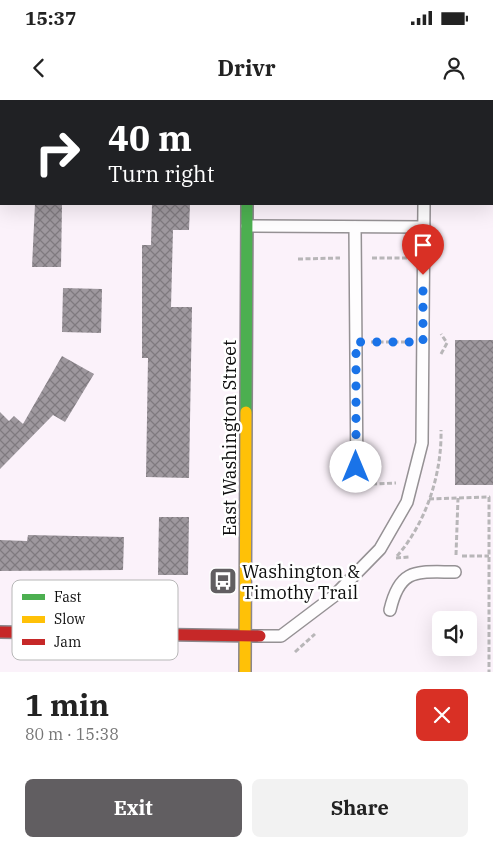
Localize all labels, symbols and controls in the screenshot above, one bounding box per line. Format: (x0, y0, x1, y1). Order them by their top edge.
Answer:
text: 15:37 (25, 6, 76, 30)
text: Drivr (217, 53, 276, 82)
icon: back (25, 54, 53, 82)
icon: person (440, 54, 468, 82)
text: 40 m (108, 115, 192, 161)
icon: right (25, 120, 90, 185)
text: Turn right (108, 159, 215, 188)
pin (402, 224, 444, 275)
icon: arrive (409, 231, 437, 259)
street label: East Washington Street (218, 340, 241, 536)
position arrow (329, 440, 381, 492)
place label: Washington & Timothy Trail (242, 560, 360, 604)
bus stop icon: Washington & Timothy Trail (208, 566, 238, 596)
legend (12, 580, 178, 660)
text: Fast (54, 588, 82, 606)
text: Slow (54, 610, 85, 628)
map controls (432, 611, 477, 656)
button: sound (432, 611, 477, 656)
text: Jam (54, 633, 81, 651)
text: 1 min (25, 685, 109, 724)
button: close (416, 689, 468, 741)
text: 80 m · 15:38 (25, 724, 119, 744)
button: Exit (25, 779, 242, 837)
button: Share (252, 779, 468, 837)

